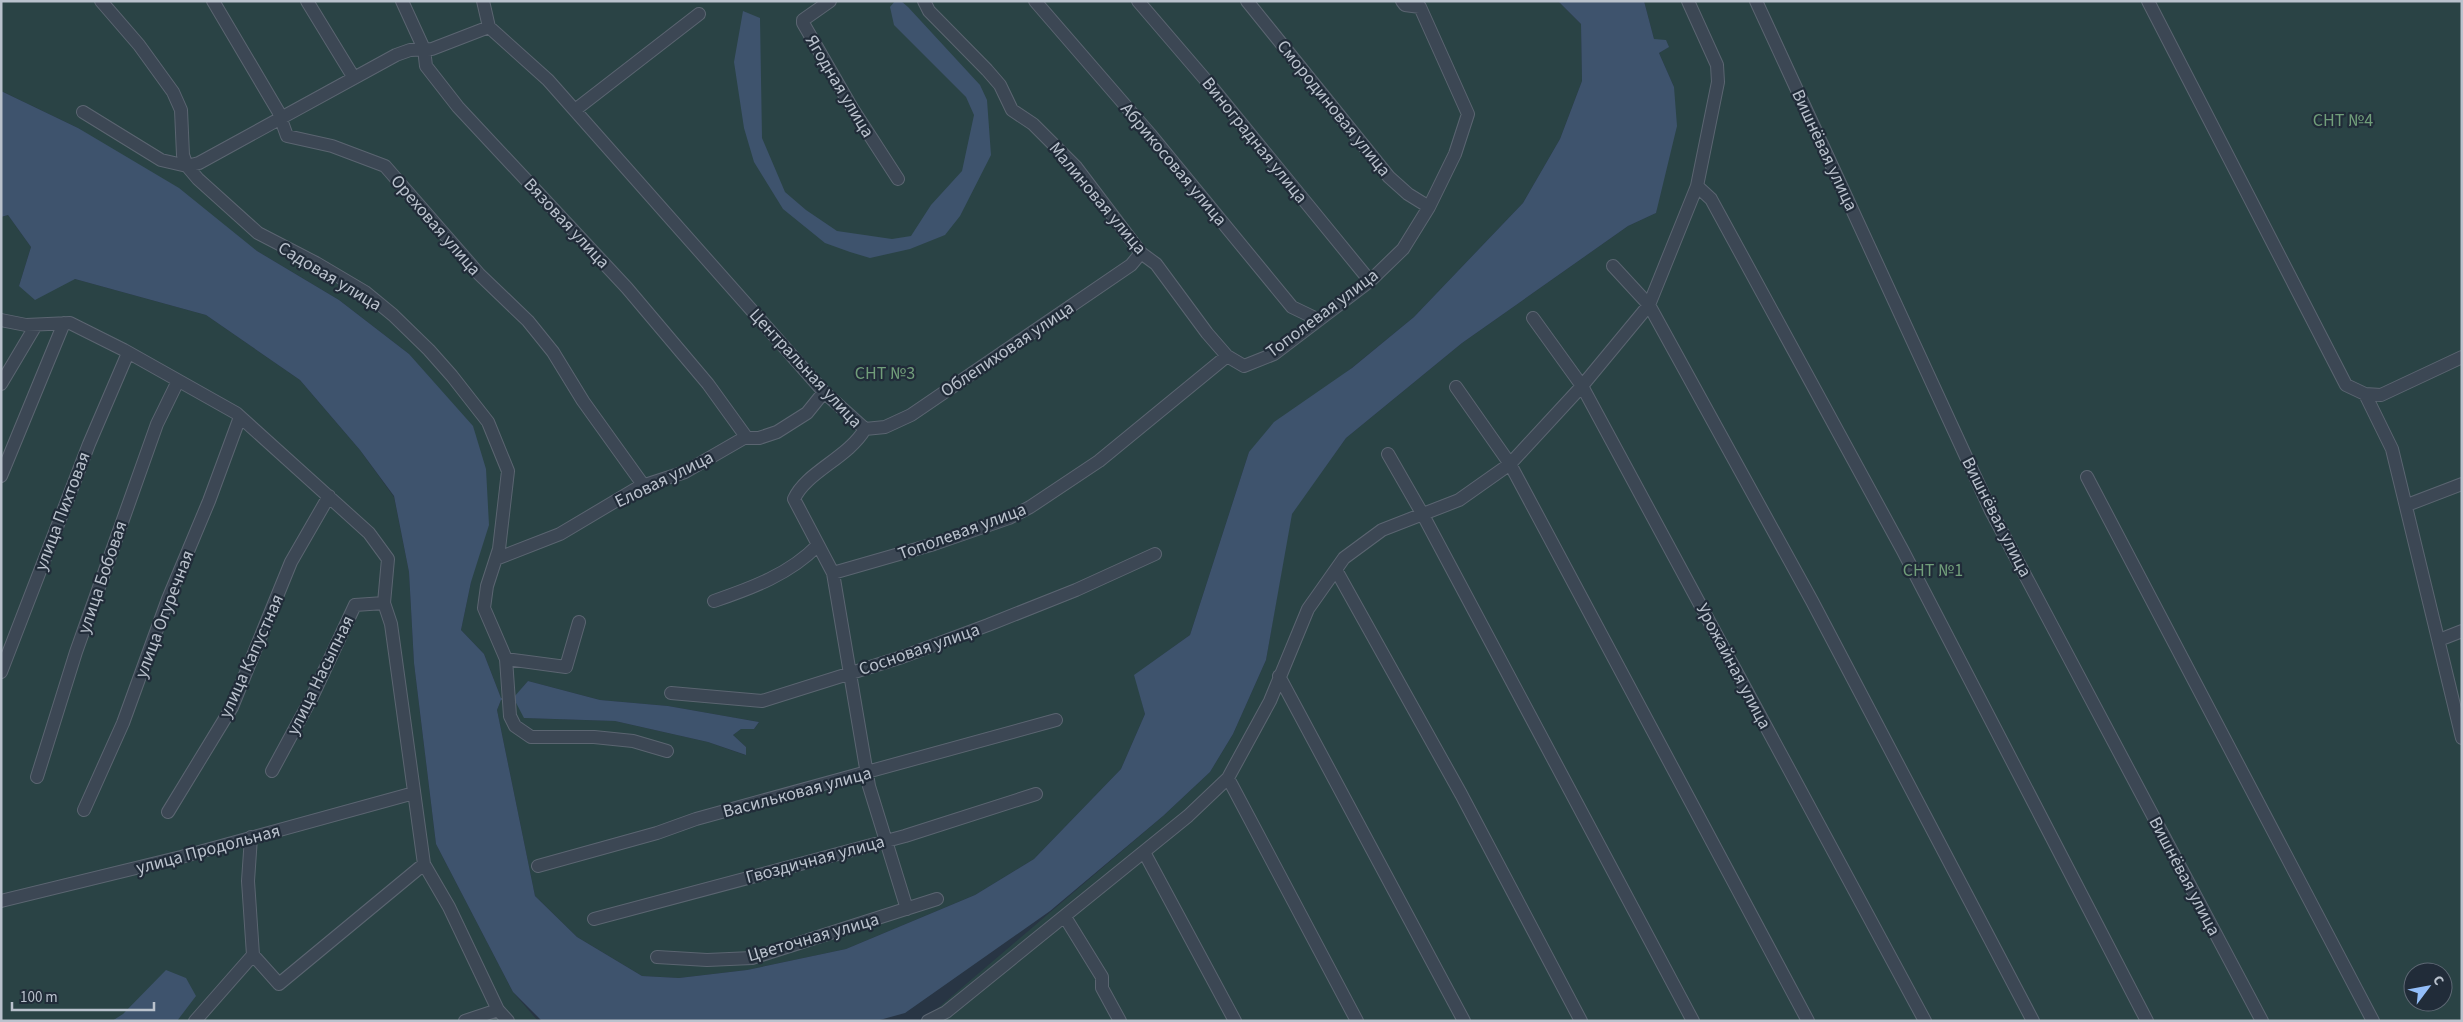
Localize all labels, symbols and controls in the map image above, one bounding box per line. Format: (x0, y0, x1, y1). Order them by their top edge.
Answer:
street label: Ягодная улица (799, 30, 880, 142)
street label: Смородиновая улица (1271, 35, 1397, 182)
street label: Виноградная улица (1196, 72, 1313, 209)
street label: Вишнёвая улица (1785, 85, 1864, 215)
street label: Абрикосовая улица (1115, 97, 1233, 231)
park label: СНТ №4 (2313, 108, 2373, 133)
street label: Малиновая улица (1043, 137, 1152, 260)
street label: Ореховая улица (385, 169, 487, 281)
street label: Вязовая улица (518, 172, 615, 274)
street label: Садовая улица (273, 236, 386, 317)
street label: Тополевая улица (1261, 263, 1384, 364)
street label: Облепиховая улица (936, 295, 1079, 403)
street label: Центральная улица (743, 303, 868, 434)
park label: СНТ №3 (855, 361, 915, 386)
street label: Еловая улица (611, 445, 718, 514)
street label: улица Пихтовая (28, 448, 97, 574)
street label: Вишнёвая улица (1956, 453, 2038, 582)
street label: Тополевая улица (895, 497, 1030, 566)
street label: улица Бобовая (71, 517, 134, 637)
street label: улица Огуречная (129, 547, 200, 682)
park label: СНТ №1 (1903, 558, 1963, 583)
street label: улица Капустная (213, 590, 290, 722)
street label: Урожайная улица (1690, 599, 1777, 734)
street label: улица Насыпная (281, 611, 360, 739)
street label: Сосновая улица (855, 617, 983, 682)
street label: Васильковая улица (720, 761, 874, 824)
street label: Вишнёвая улица (2143, 812, 2226, 940)
street label: улица Продольная (133, 818, 283, 881)
street label: Гвоздичная улица (743, 829, 887, 890)
street label: Цветочная улица (744, 907, 882, 968)
north arrow (2403, 962, 2453, 1012)
text: С (2428, 972, 2449, 989)
scale bar (12, 980, 155, 1012)
text: 100 m (20, 987, 58, 1008)

